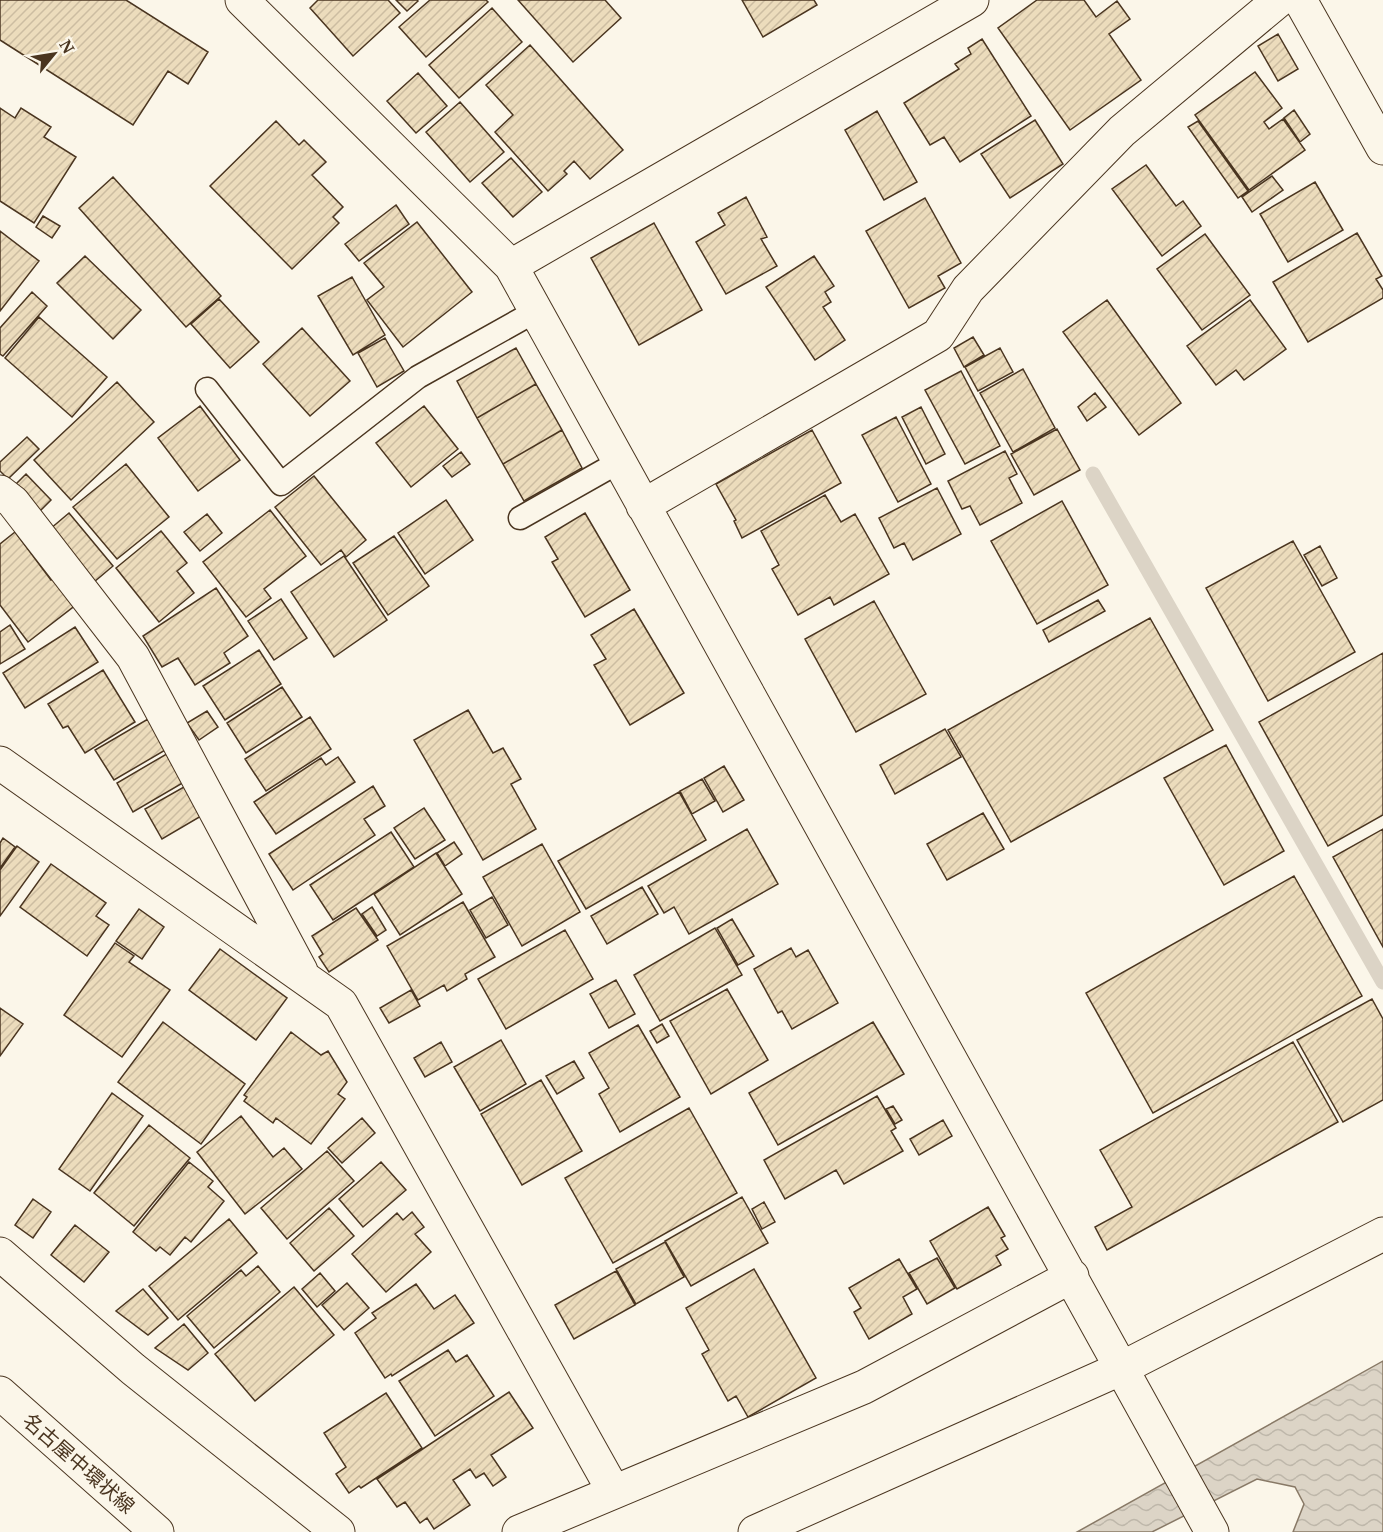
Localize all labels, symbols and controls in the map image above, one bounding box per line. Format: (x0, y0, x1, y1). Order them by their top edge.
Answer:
north arrow (24, 24, 84, 84)
text: N (54, 36, 80, 58)
street label: 名古屋中環状線 (17, 1407, 141, 1519)

